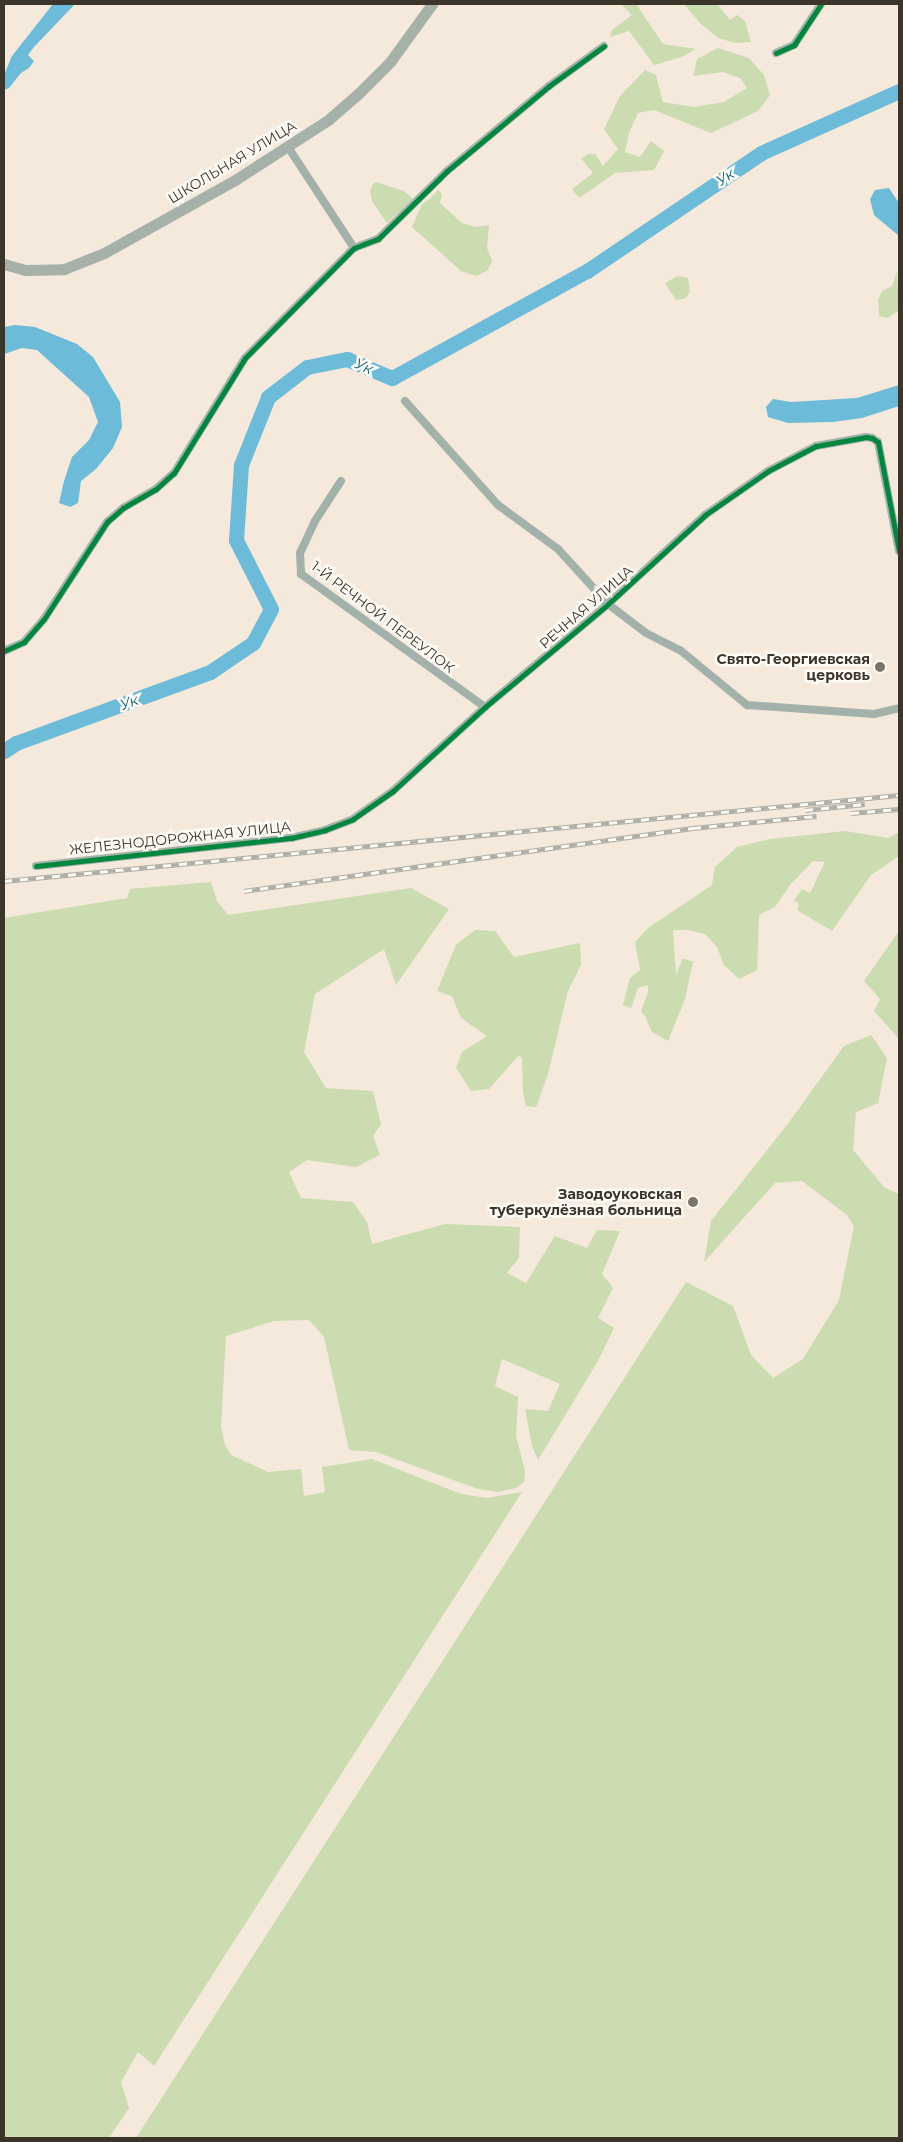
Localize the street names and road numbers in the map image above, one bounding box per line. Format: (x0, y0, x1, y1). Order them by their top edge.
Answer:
street label: ШКОЛЬНАЯ УЛИЦА (165, 117, 299, 207)
street label: 1-Й РЕЧНОЙ ПЕРЕУЛОК (308, 558, 458, 676)
street label: РЕЧНАЯ УЛИЦА (536, 562, 636, 652)
street label: ЖЕЛЕЗНОДОРОЖНАЯ УЛИЦА (68, 818, 292, 858)

